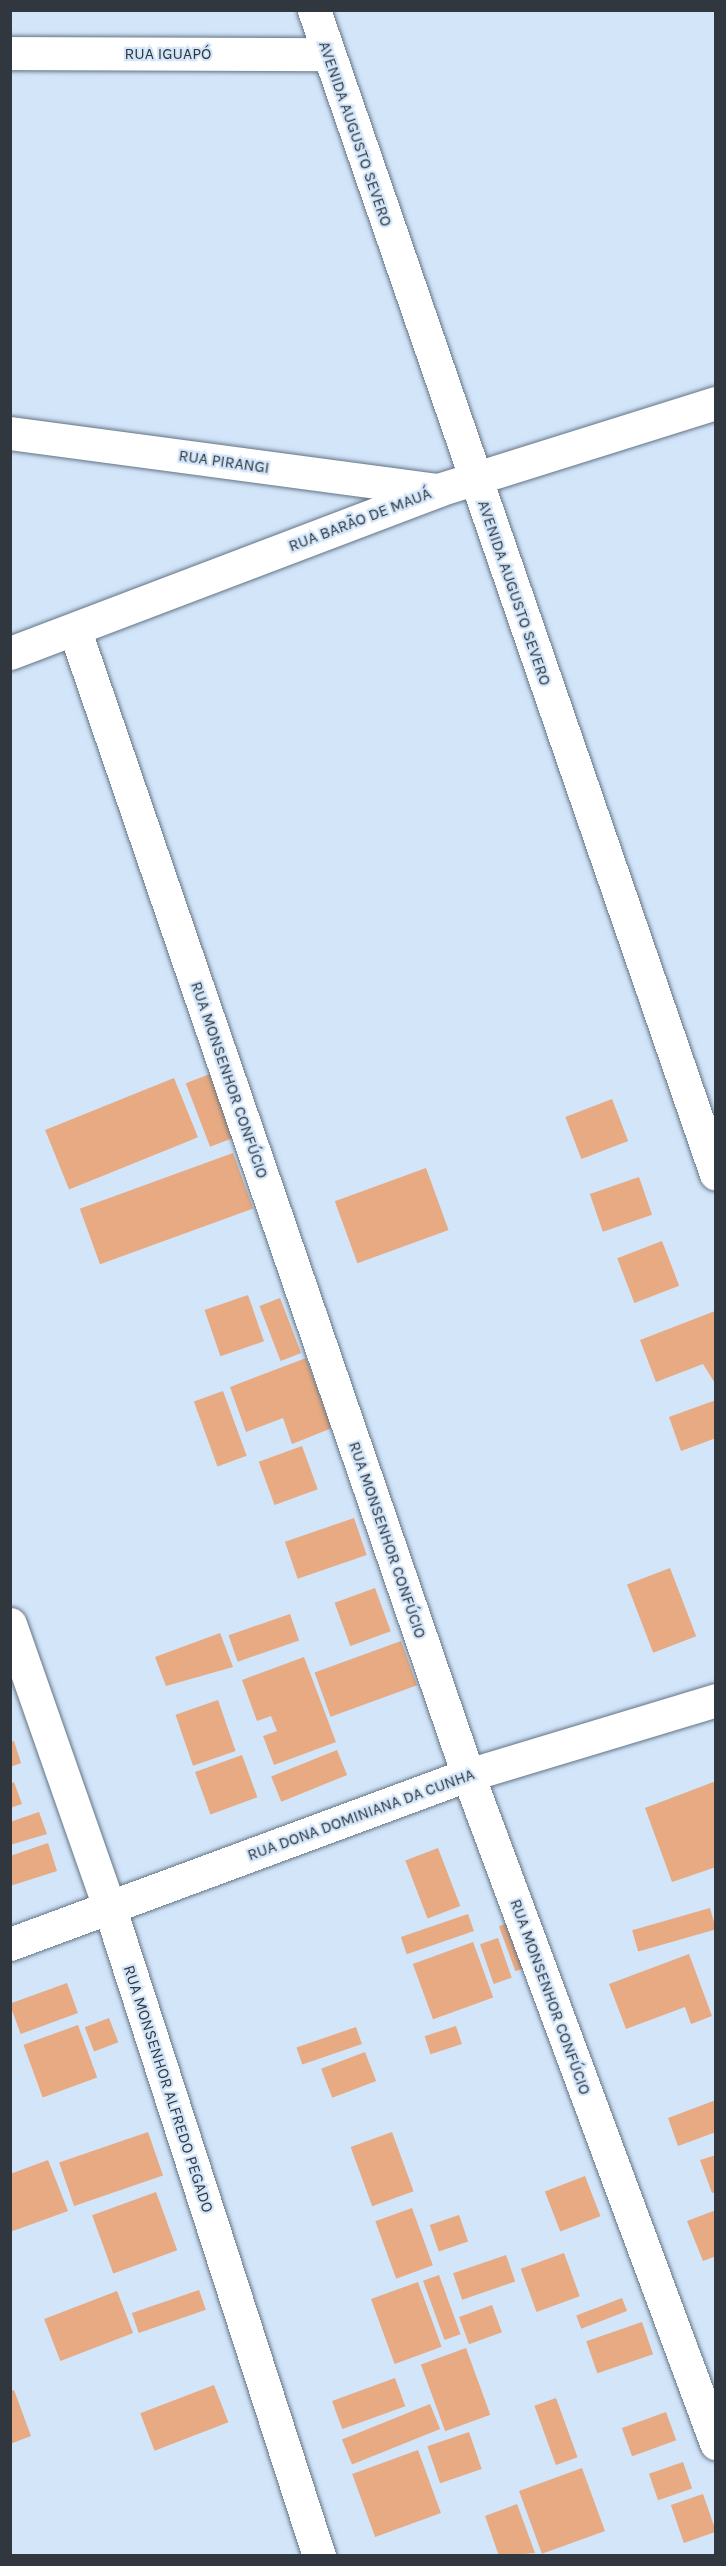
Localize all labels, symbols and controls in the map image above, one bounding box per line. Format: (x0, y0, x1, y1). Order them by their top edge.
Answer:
street label: AVENIDA AUGUSTO SEVERO (314, 39, 396, 229)
street label: RUA IGUAPÓ (125, 44, 211, 64)
street label: RUA PIRANGI (177, 446, 271, 478)
street label: RUA BARÃO DE MAUÁ (286, 484, 434, 556)
street label: AVENIDA AUGUSTO SEVERO (473, 498, 555, 688)
street label: RUA MONSENHOR CONFÚCIO (186, 979, 272, 1181)
street label: RUA MONSENHOR CONFÚCIO (344, 1439, 430, 1641)
street label: RUA DONA DOMINIANA DA CUNHA (245, 1765, 477, 1865)
street label: RUA MONSENHOR CONFÚCIO (506, 1897, 594, 2097)
street label: RUA MONSENHOR ALFREDO PEGADO (119, 1963, 217, 2215)

